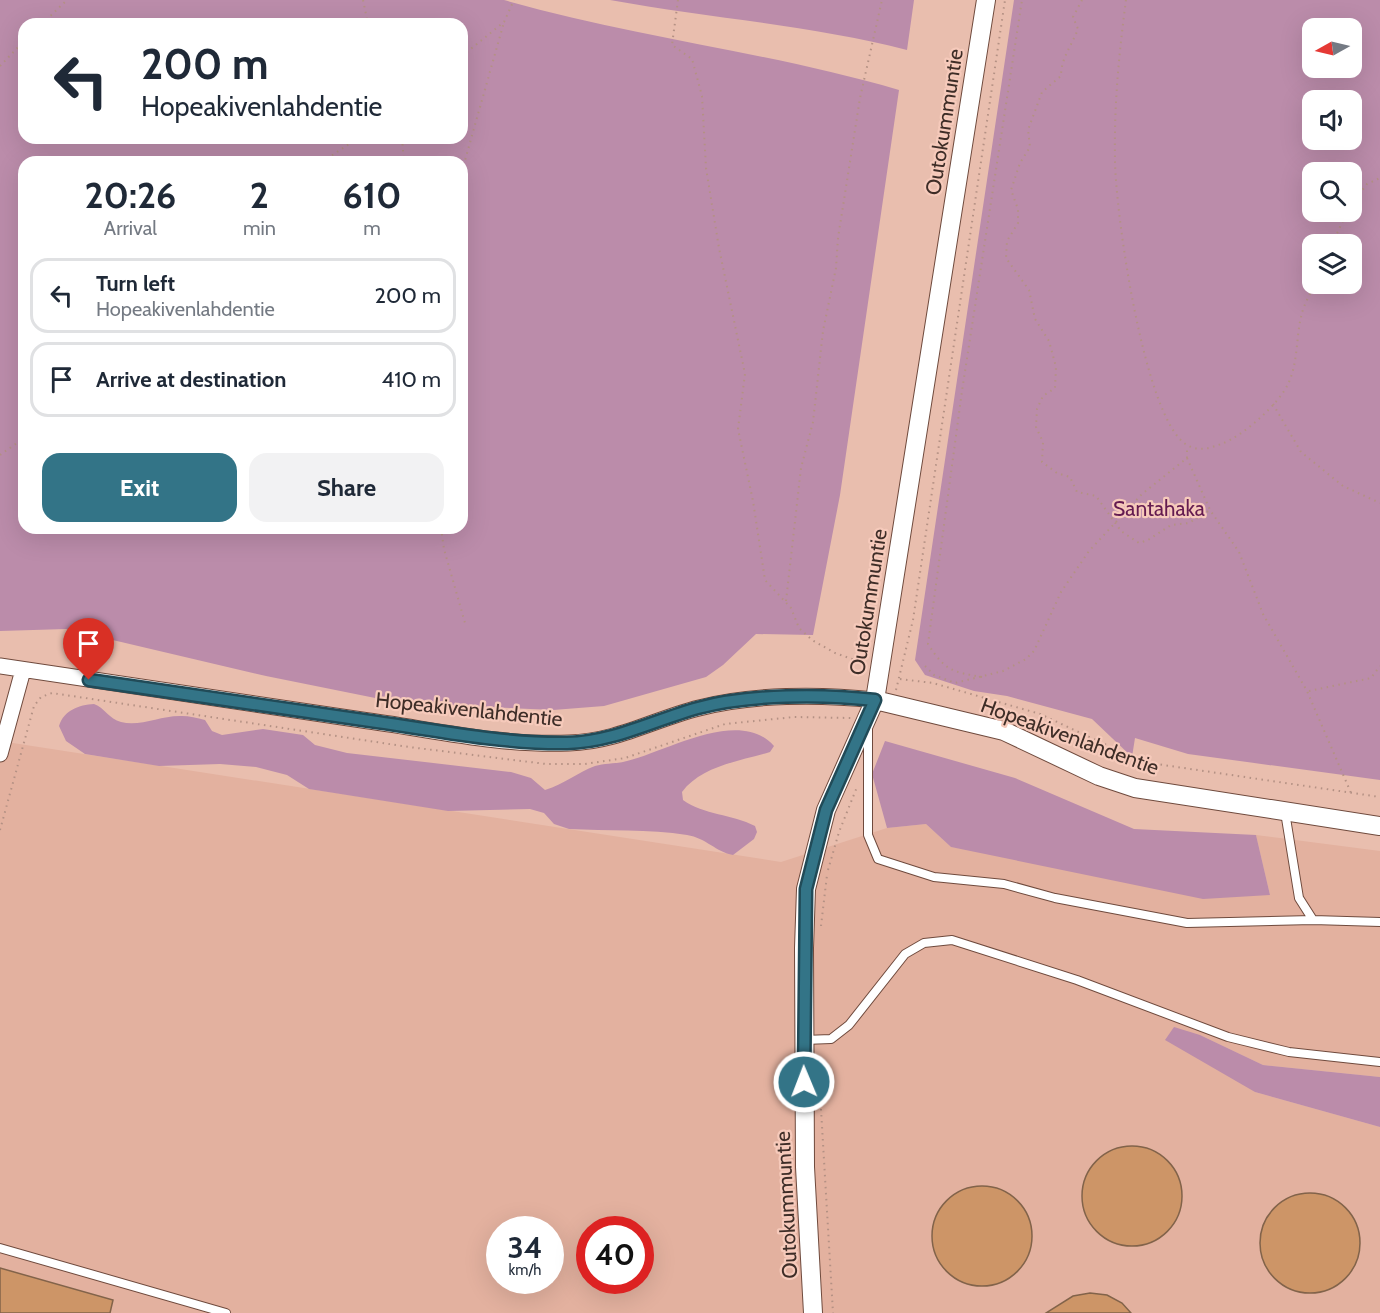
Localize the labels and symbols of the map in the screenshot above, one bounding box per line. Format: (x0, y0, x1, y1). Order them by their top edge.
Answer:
north arrow (1302, 18, 1362, 78)
street label: Outokummuntie (920, 47, 968, 197)
park label: Santahaka (1113, 496, 1205, 521)
street label: Outokummuntie (844, 527, 892, 677)
pin (63, 618, 114, 680)
street label: Hopeakivenlahdentie (374, 687, 564, 731)
street label: Hopeakivenlahdentie (977, 692, 1163, 780)
position arrow (772, 1050, 836, 1114)
street label: Outokummuntie (770, 1130, 802, 1279)
speed limit sign: 40 (576, 1216, 654, 1294)

